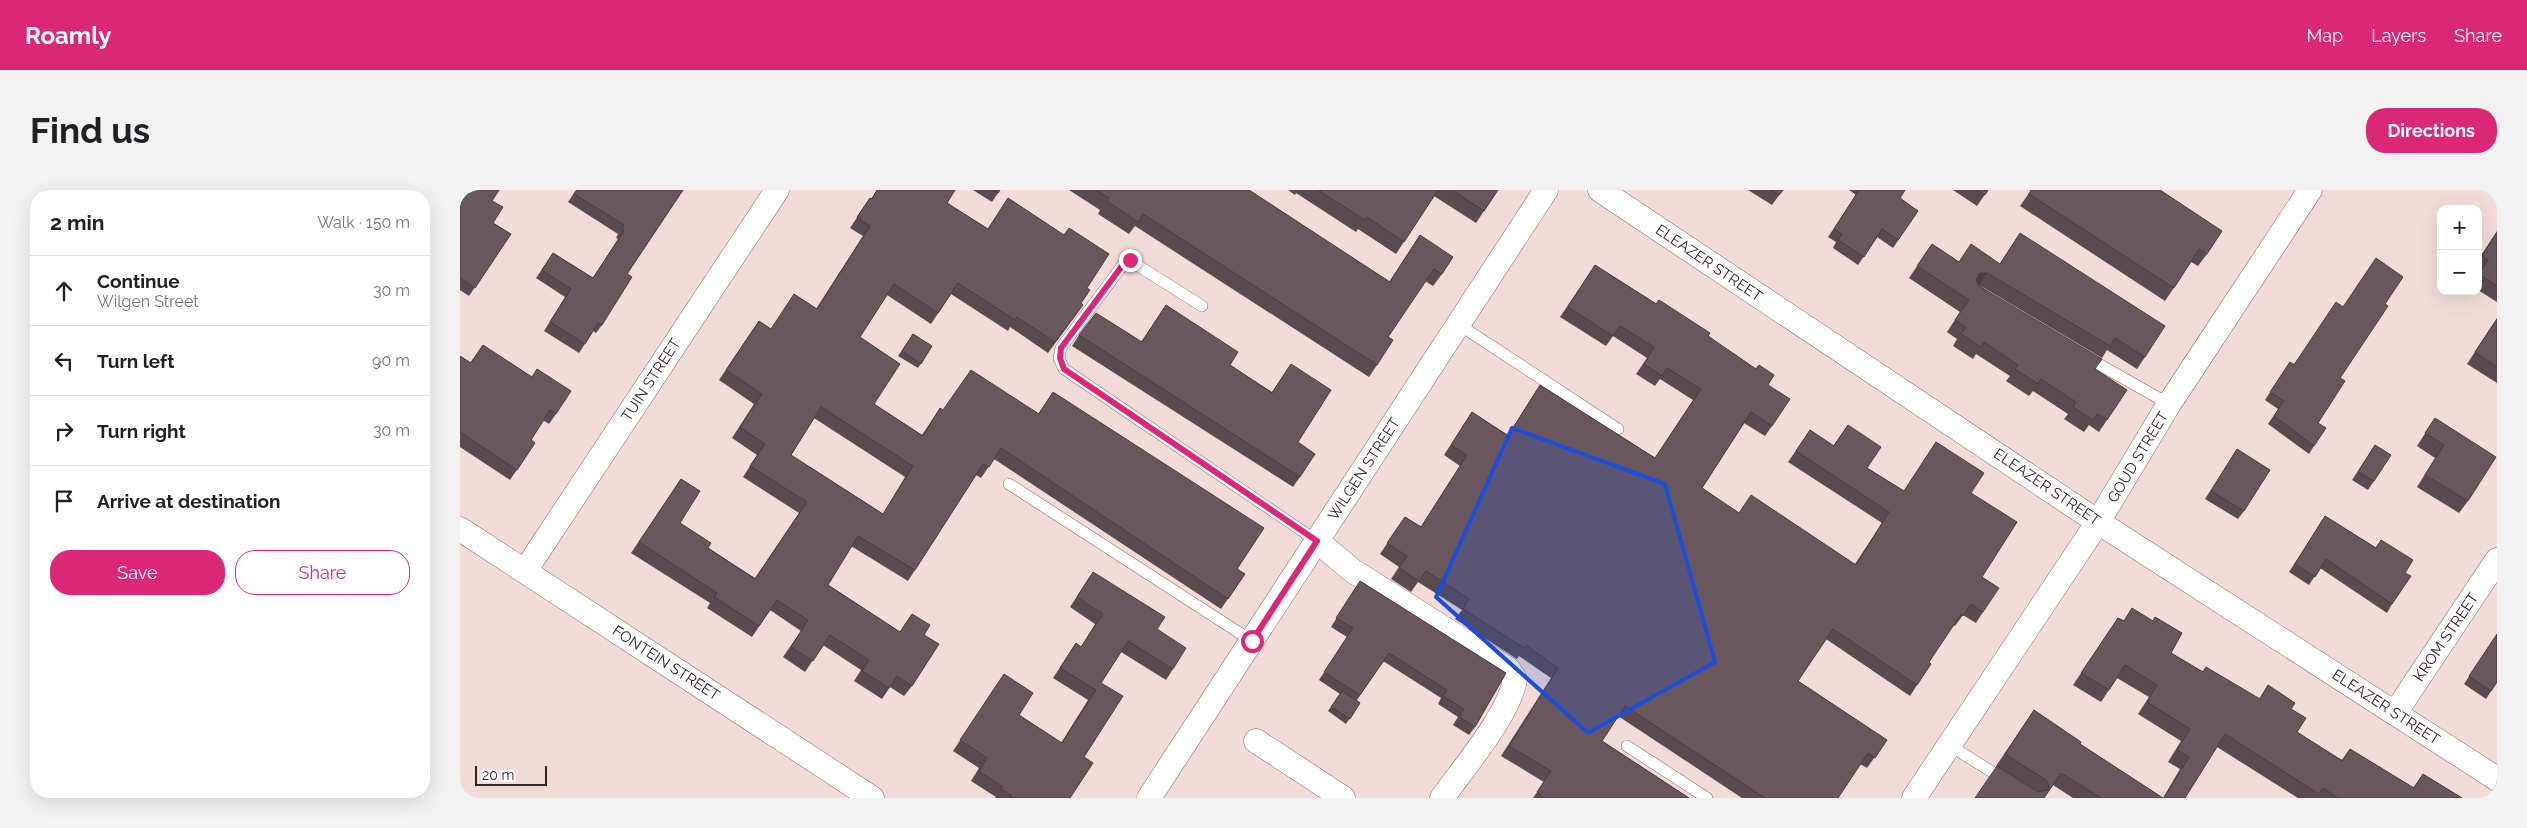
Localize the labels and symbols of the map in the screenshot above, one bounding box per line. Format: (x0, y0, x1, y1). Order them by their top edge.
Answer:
street label: ELEAZER STREET (1652, 221, 1766, 305)
route end (1119, 249, 1142, 272)
street label: TUIN STREET (618, 335, 684, 425)
street label: GOUD STREET (2104, 408, 2172, 506)
street label: WILGEN STREET (1324, 414, 1404, 524)
street label: ELEAZER STREET (1990, 445, 2104, 529)
street label: KROM STREET (2410, 589, 2482, 685)
street label: FONTEIN STREET (609, 622, 723, 704)
route start (1241, 630, 1264, 653)
street label: ELEAZER STREET (2329, 665, 2443, 749)
scale bar (475, 763, 548, 786)

